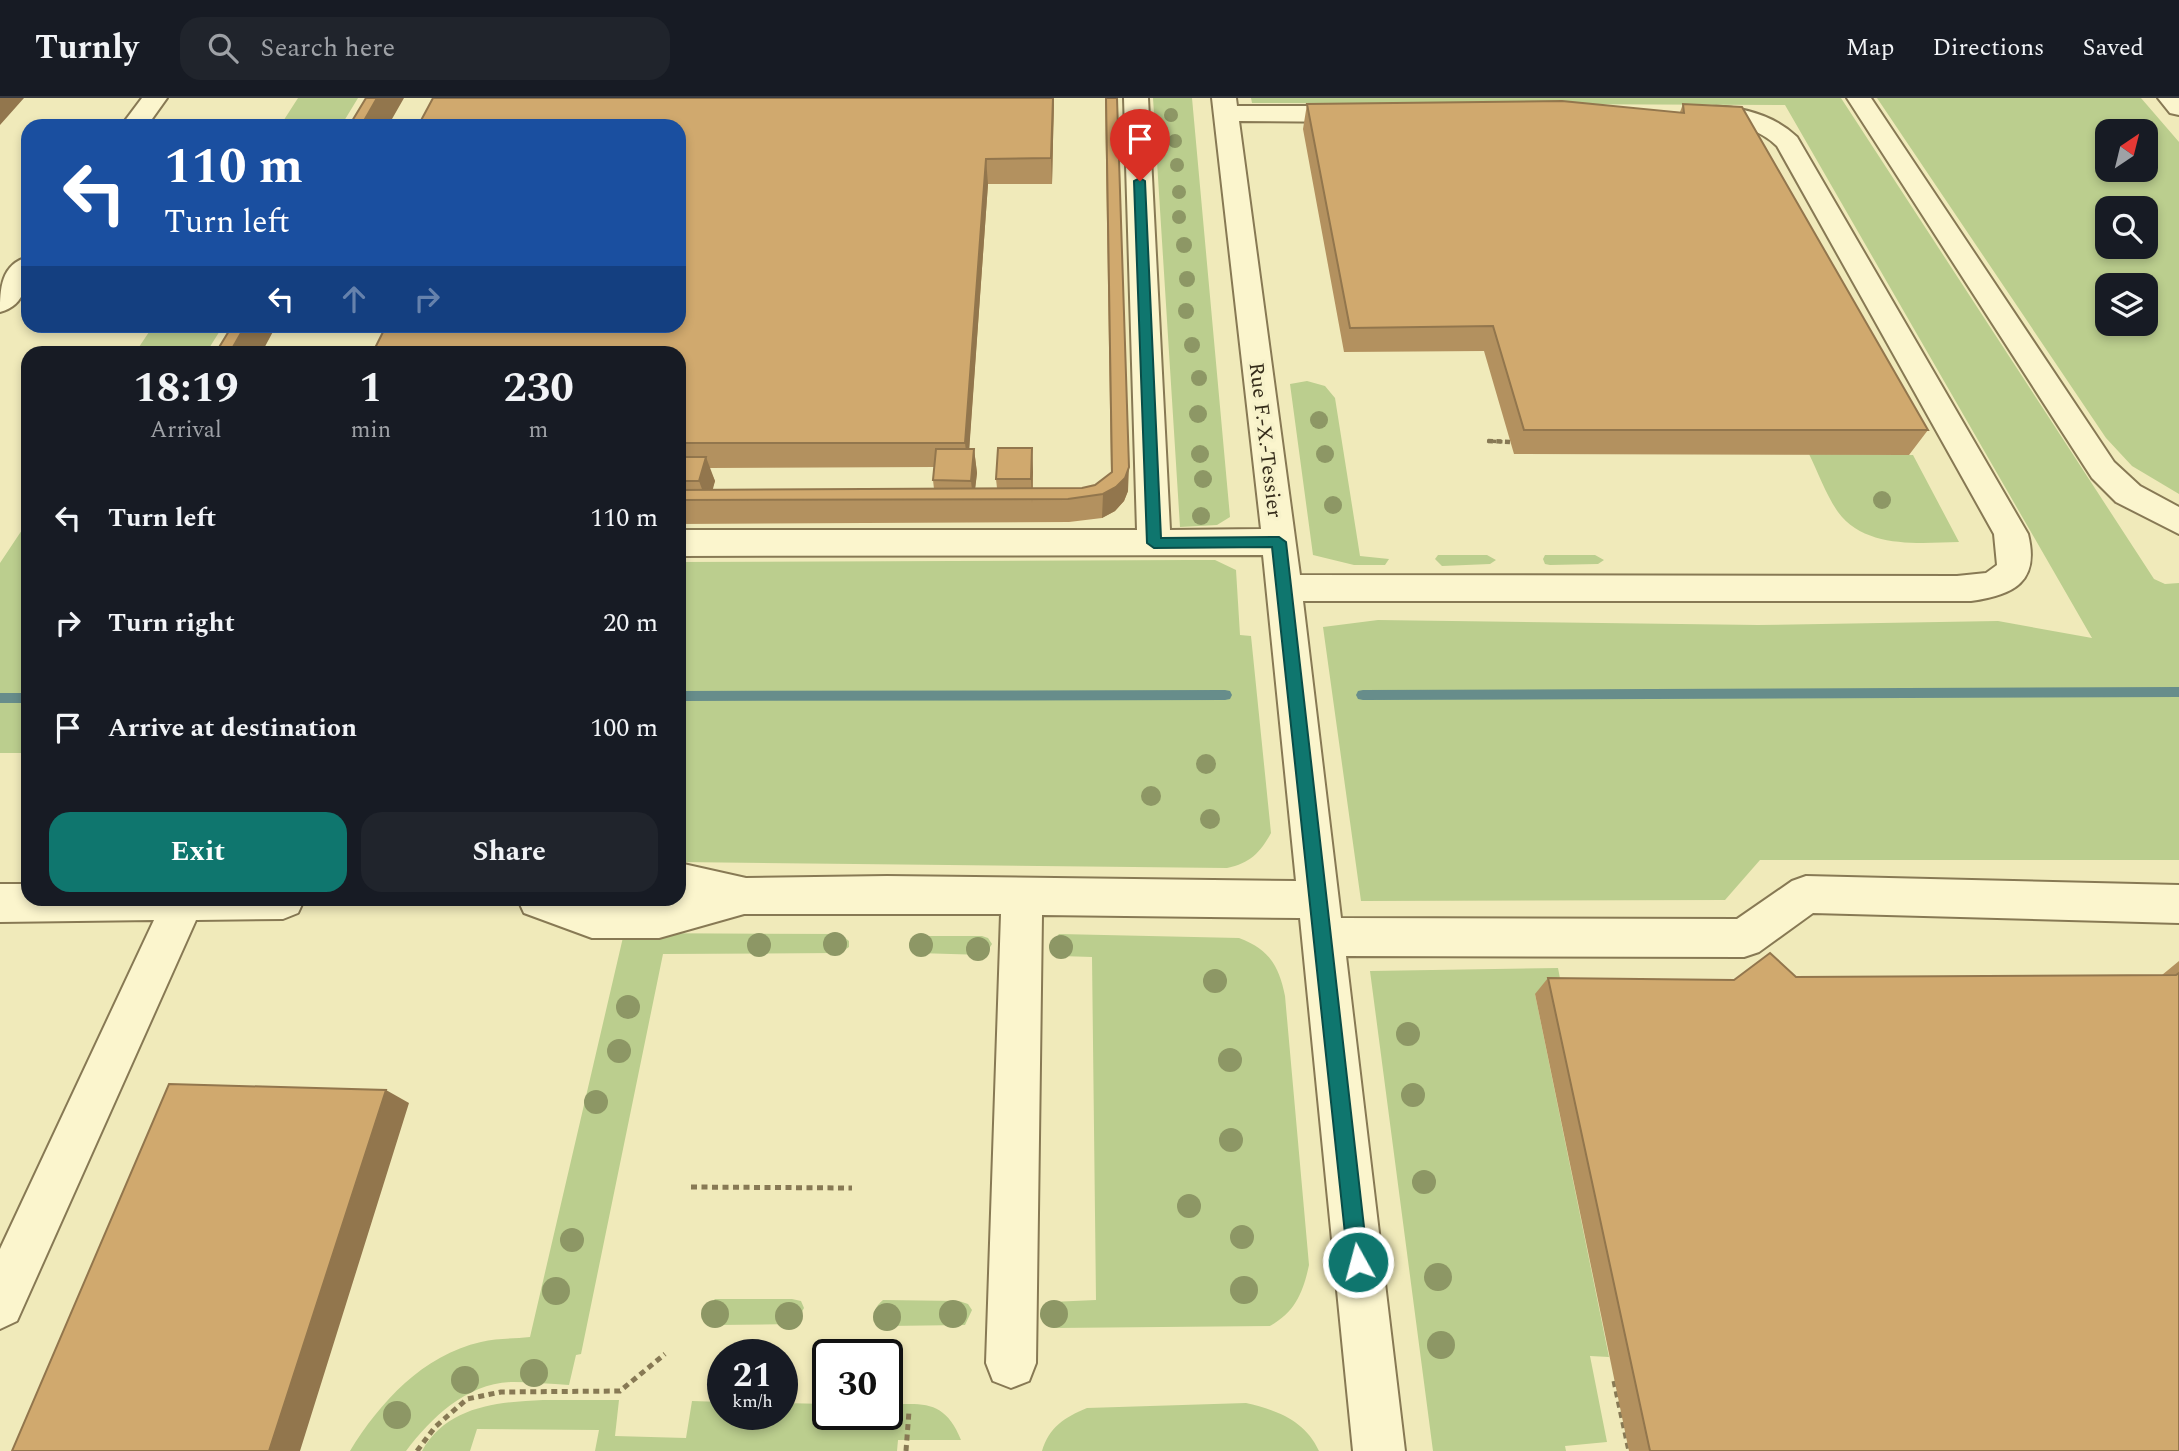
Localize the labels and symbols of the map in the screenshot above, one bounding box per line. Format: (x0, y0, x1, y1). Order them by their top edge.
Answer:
pin (1110, 109, 1170, 181)
north arrow (2095, 119, 2158, 182)
street label: Rue F.-X.-Tessier (1240, 361, 1290, 520)
position arrow (1321, 1225, 1395, 1299)
speed limit sign: 30 (812, 1339, 903, 1430)

